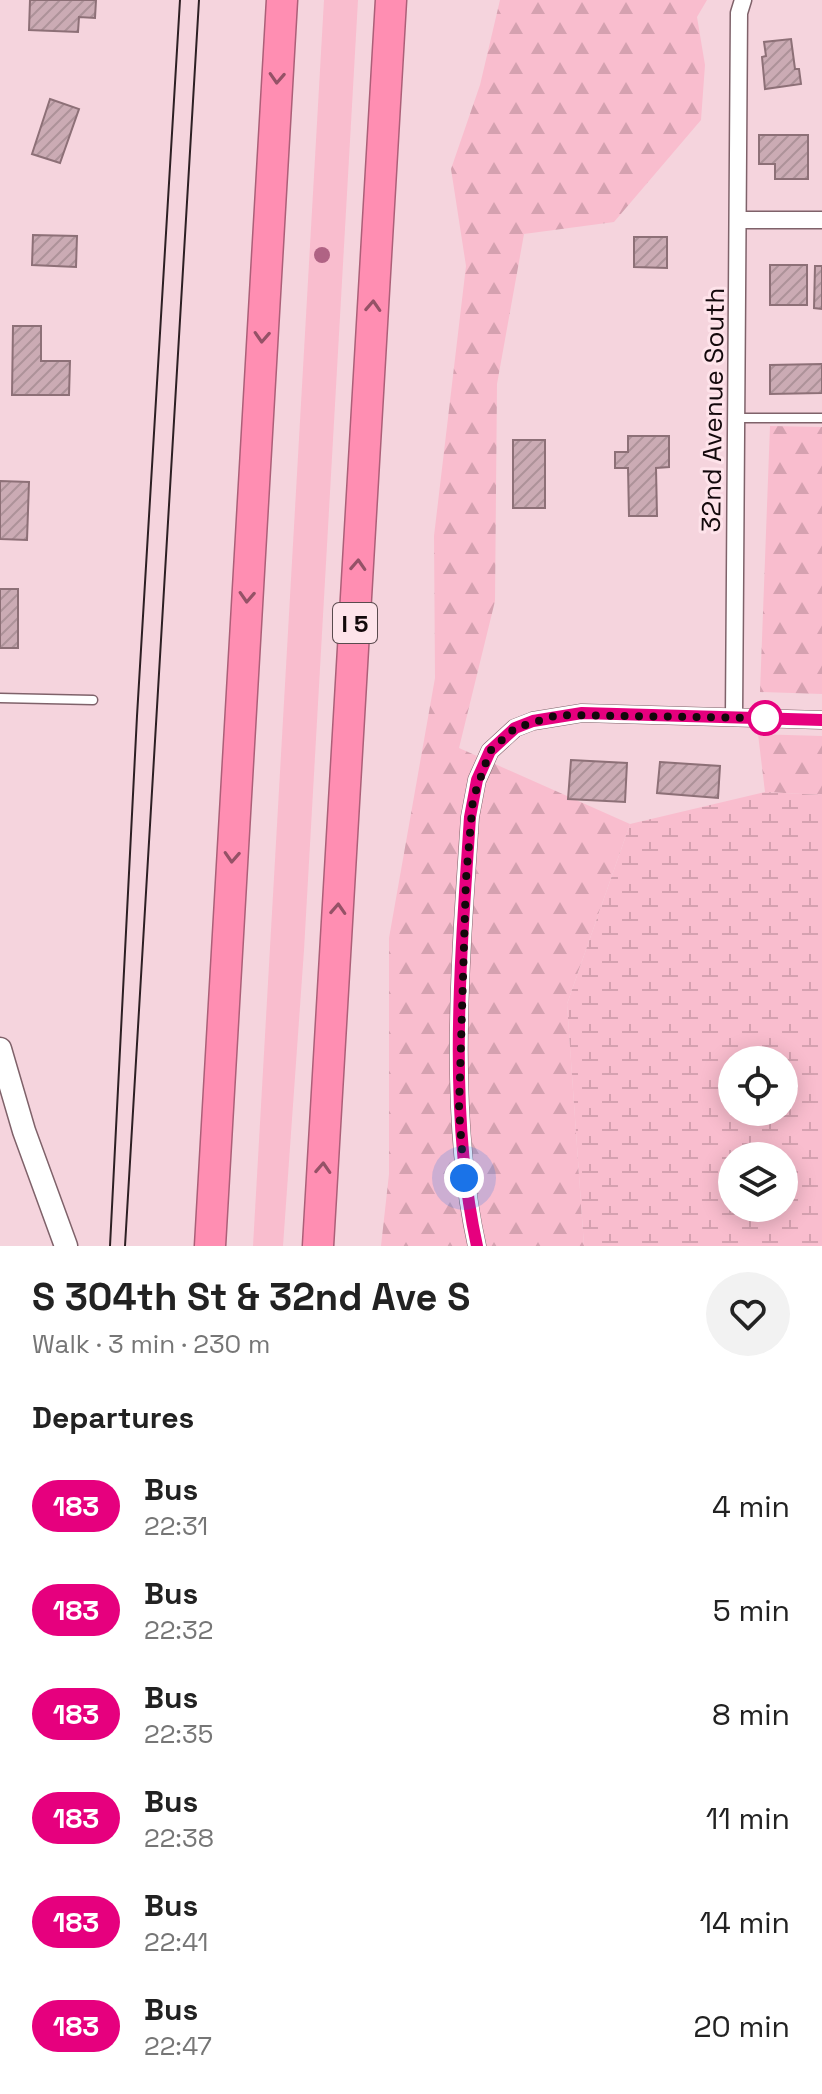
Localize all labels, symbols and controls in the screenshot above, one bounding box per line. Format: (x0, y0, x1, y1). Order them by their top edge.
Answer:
one-way arrow (269, 72, 286, 85)
street label: 32nd Avenue South (694, 287, 732, 533)
one-way arrow (364, 299, 381, 312)
one-way arrow (254, 331, 271, 344)
one-way arrow (349, 558, 366, 571)
one-way arrow (239, 591, 256, 604)
road number: I 5 (333, 603, 377, 643)
unlabelled marker (748, 701, 782, 735)
one-way arrow (224, 851, 241, 864)
one-way arrow (329, 902, 346, 915)
map controls (718, 1046, 798, 1222)
button: locate (718, 1046, 798, 1126)
button: layers (718, 1142, 798, 1222)
your location (444, 1158, 484, 1198)
one-way arrow (314, 1161, 331, 1174)
button: heart (706, 1272, 790, 1356)
text: S 304th St & 32nd Ave S (32, 1273, 470, 1321)
text: Walk · 3 min · 230 m (32, 1327, 270, 1361)
text: Departures (32, 1398, 194, 1437)
text: Bus (144, 1470, 198, 1509)
text: 4 min (712, 1487, 790, 1526)
text: 183 (53, 1488, 99, 1524)
text: 22:31 (144, 1509, 208, 1543)
text: Bus (144, 1574, 198, 1613)
text: 5 min (713, 1591, 790, 1630)
text: 183 (53, 1592, 99, 1628)
text: 22:32 (144, 1613, 213, 1647)
text: Bus (144, 1678, 198, 1717)
text: 8 min (712, 1695, 790, 1734)
text: 183 (53, 1696, 99, 1732)
text: 22:35 (144, 1717, 213, 1751)
text: Bus (144, 1782, 198, 1821)
text: 11 min (706, 1799, 790, 1838)
text: 183 (53, 1800, 99, 1836)
text: 22:38 (144, 1821, 214, 1855)
text: Bus (144, 1886, 198, 1925)
text: 14 min (699, 1903, 790, 1942)
text: 183 (53, 1904, 99, 1940)
text: 22:41 (144, 1925, 208, 1959)
text: Bus (144, 1990, 198, 2029)
text: 20 min (693, 2007, 790, 2046)
text: 183 (53, 2008, 99, 2044)
text: 22:47 (144, 2029, 212, 2063)

